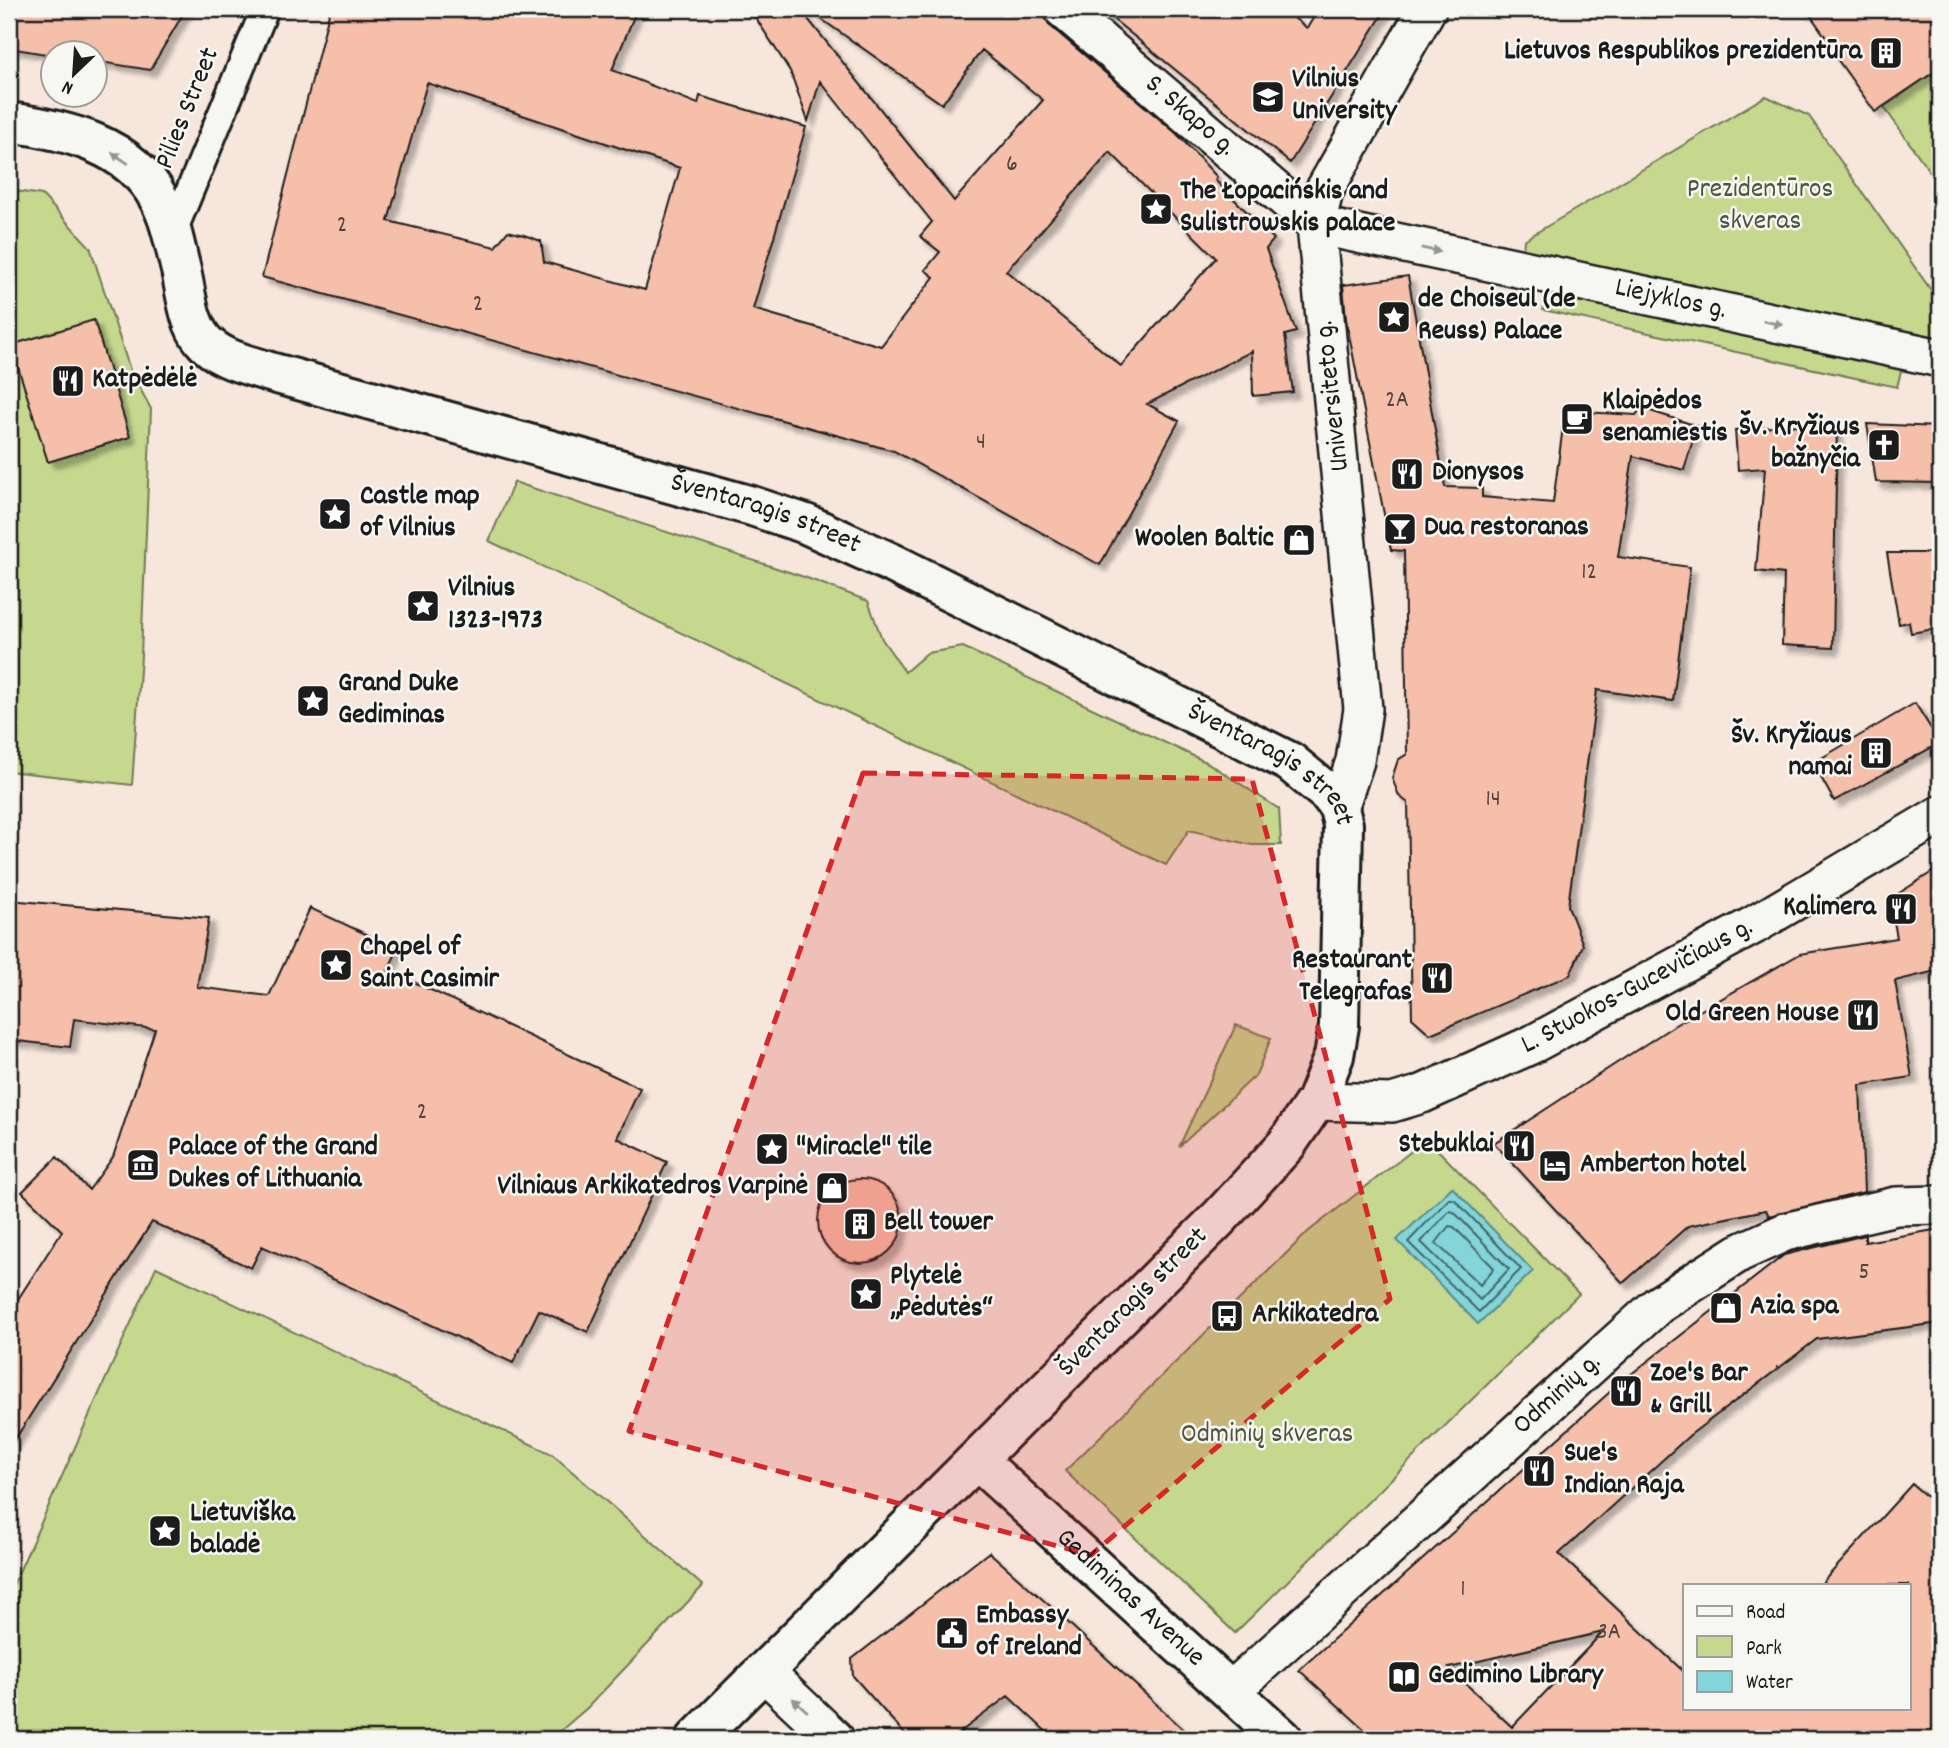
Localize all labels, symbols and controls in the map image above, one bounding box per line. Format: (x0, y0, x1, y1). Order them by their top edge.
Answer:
place label: Lietuvos Respublikos prezidentūra (1504, 33, 1863, 73)
building icon: Lietuvos Respublikos prezidentūra (1867, 34, 1905, 72)
north arrow (38, 38, 108, 108)
street label: Pilies Street (146, 42, 232, 176)
place label: Vilnius University (1292, 61, 1398, 133)
street label: S. Skapo g. (1135, 66, 1244, 167)
text: N (58, 72, 78, 100)
school or university icon: Vilnius University (1249, 78, 1287, 116)
house number: 6 (1006, 148, 1018, 182)
one-way arrow (111, 151, 129, 165)
park label: Prezidentūros skveras (1687, 171, 1833, 243)
place label: The Łopacińskis and Sulistrowskis palace (1180, 173, 1395, 245)
place icon: The Łopacińskis and Sulistrowskis palace (1137, 190, 1175, 228)
house number: 2 (337, 209, 347, 243)
one-way arrow (1420, 245, 1442, 256)
street label: Liejyklos g. (1611, 269, 1730, 332)
place label: de Choiseul (de Reuss) Palace (1418, 281, 1576, 353)
house number: 2 (473, 288, 483, 322)
place icon: de Choiseul (de Reuss) Palace (1375, 298, 1413, 336)
one-way arrow (1762, 317, 1784, 328)
street label: Universiteto g. (1306, 319, 1362, 473)
place label: Katpėdėlė (92, 361, 197, 401)
restaurant icon: Katpėdėlė (49, 362, 87, 400)
place label: Klaipėdos senamiestis (1602, 383, 1728, 455)
house number: 2A (1385, 384, 1409, 418)
cafe icon: Klaipėdos senamiestis (1558, 400, 1596, 438)
place label: Šv. Kryžiaus bažnyčia (1739, 409, 1861, 481)
house number: 4 (976, 426, 986, 460)
church icon: Šv. Kryžiaus bažnyčia (1865, 426, 1903, 464)
place label: Dionysos (1432, 454, 1525, 494)
restaurant icon: Dionysos (1388, 455, 1426, 493)
street label: Šventaragis street (666, 464, 867, 566)
place label: Castle map of Vilnius (360, 478, 480, 550)
place icon: Castle map of Vilnius (316, 495, 354, 533)
place label: Dua restoranas (1424, 509, 1589, 549)
bar icon: Dua restoranas (1381, 510, 1419, 548)
place label: Woolen Baltic (1135, 520, 1274, 560)
shop icon: Woolen Baltic (1280, 521, 1318, 559)
house number: 12 (1581, 556, 1597, 590)
place label: Vilnius 1323-1973 (448, 570, 543, 642)
place icon: Vilnius 1323-1973 (404, 587, 442, 625)
place label: Grand Duke Gediminas (338, 665, 458, 737)
place icon: Grand Duke Gediminas (294, 682, 332, 720)
street label: Šventaragis street (1180, 693, 1363, 830)
place label: Šv. Kryžiaus namai (1731, 717, 1852, 789)
building icon: Šv. Kryžiaus namai (1857, 734, 1895, 772)
house number: 14 (1485, 783, 1501, 817)
place label: Kalimera (1783, 889, 1877, 929)
restaurant icon: Kalimera (1882, 890, 1920, 928)
street label: L. Stuokos-Gucevičiaus g. (1515, 909, 1761, 1066)
place label: Chapel of Saint Casimir (360, 929, 500, 1001)
place label: Restaurant Telegrafas (1292, 942, 1413, 1014)
place icon: Chapel of Saint Casimir (317, 946, 355, 984)
restaurant icon: Restaurant Telegrafas (1418, 959, 1456, 997)
place label: Old Green House (1665, 995, 1839, 1035)
restaurant icon: Old Green House (1844, 996, 1882, 1034)
house number: 2 (417, 1096, 427, 1130)
place label: Stebuklai (1398, 1126, 1494, 1166)
restaurant icon: Stebuklai (1500, 1127, 1538, 1165)
place label: Palace of the Grand Dukes of Lithuania (168, 1129, 378, 1201)
place label: "Miracle" tile (796, 1129, 932, 1169)
place icon: "Miracle" tile (753, 1130, 791, 1168)
museum icon: Palace of the Grand Dukes of Lithuania (124, 1146, 162, 1184)
place label: Amberton hotel (1580, 1146, 1746, 1186)
hotel icon: Amberton hotel (1536, 1147, 1574, 1185)
place label: Vilniaus Arkikatedros Varpinė (498, 1168, 808, 1208)
shop icon: Vilniaus Arkikatedros Varpinė (813, 1169, 851, 1207)
place label: Bell tower (884, 1204, 993, 1244)
building icon: Bell tower (841, 1205, 879, 1243)
street label: Šventaragis street (1050, 1219, 1218, 1387)
house number: 5 (1858, 1256, 1870, 1290)
place label: Plytelė „Pėdutės“ (890, 1258, 994, 1330)
place icon: Plytelė „Pėdutės“ (847, 1275, 885, 1313)
place label: Azia spa (1750, 1288, 1839, 1328)
shop icon: Azia spa (1707, 1289, 1745, 1327)
place label: Arkikatedra (1252, 1296, 1379, 1336)
bus stop icon: Arkikatedra (1208, 1297, 1246, 1335)
street label: Odminių g. (1505, 1345, 1611, 1446)
place label: Zoe's Bar & Grill (1650, 1355, 1748, 1427)
restaurant icon: Zoe's Bar & Grill (1607, 1372, 1645, 1410)
park label: Odminių skveras (1181, 1416, 1353, 1456)
place label: Sue's Indian Raja (1564, 1435, 1684, 1507)
restaurant icon: Sue's Indian Raja (1520, 1452, 1558, 1490)
place label: Lietuviška baladė (190, 1495, 296, 1567)
place icon: Lietuviška baladė (146, 1512, 184, 1550)
street label: Gediminas Avenue (1046, 1520, 1213, 1678)
house number: 1 (1460, 1573, 1466, 1607)
legend (1683, 1584, 1910, 1710)
place label: Embassy of Ireland (976, 1597, 1082, 1669)
text: Road (1746, 1599, 1785, 1629)
public building icon: Embassy of Ireland (933, 1614, 971, 1652)
house number: 3A (1597, 1616, 1621, 1650)
text: Park (1746, 1635, 1782, 1665)
place label: Gedimino Library (1428, 1657, 1604, 1697)
library icon: Gedimino Library (1385, 1658, 1423, 1696)
text: Water (1746, 1669, 1793, 1699)
one-way arrow (791, 1697, 809, 1713)

